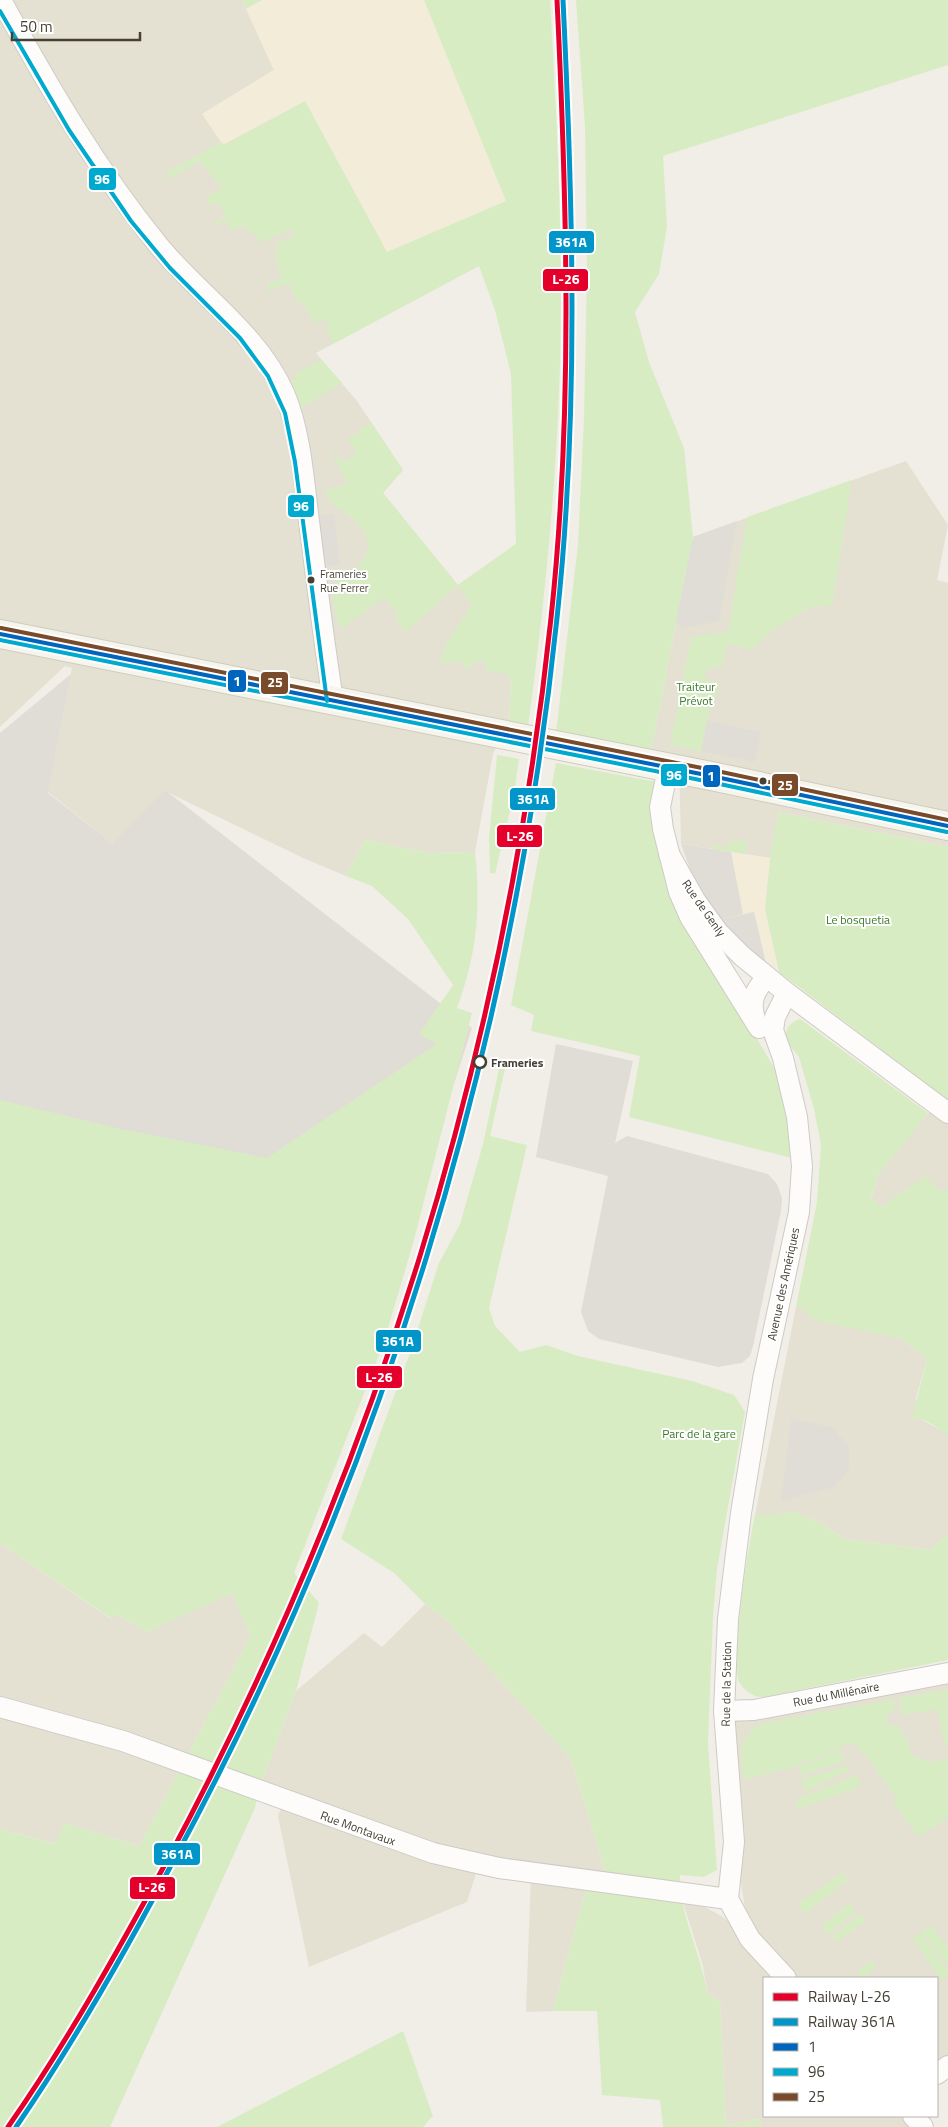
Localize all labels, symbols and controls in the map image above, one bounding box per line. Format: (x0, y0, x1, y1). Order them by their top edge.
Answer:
scale bar (12, 10, 140, 42)
text: 50 m (20, 15, 53, 38)
line badge: 96 (88, 167, 117, 191)
text: 96 (94, 168, 110, 189)
line badge: 361A (548, 230, 595, 254)
text: 361A (555, 231, 588, 252)
line badge: L-26 (542, 268, 589, 292)
text: L-26 (552, 268, 580, 289)
line badge: 96 (287, 494, 315, 518)
text: 96 (293, 495, 309, 516)
place label: Frameries Rue Ferrer (320, 566, 369, 596)
marker: Frameries Rue Ferrer (306, 575, 316, 585)
line badge: 1 (227, 669, 247, 693)
text: 1 (233, 670, 241, 691)
line badge: 25 (260, 671, 289, 695)
text: 25 (267, 671, 283, 692)
park label: Traiteur Prévot (677, 677, 715, 710)
line badge: 96 (660, 763, 688, 787)
text: 96 (666, 764, 682, 785)
line badge: 1 (702, 764, 721, 788)
text: 1 (707, 765, 715, 786)
line badge: 25 (771, 773, 799, 797)
text: 25 (777, 774, 793, 795)
unlabelled marker (758, 776, 768, 786)
line badge: 361A (509, 787, 556, 811)
text: 361A (517, 788, 550, 809)
line badge: L-26 (496, 824, 543, 848)
text: L-26 (506, 825, 534, 846)
street label: Rue de Genly (677, 876, 731, 941)
park label: Le bosquetia (826, 910, 890, 929)
place label: Frameries (491, 1053, 544, 1072)
marker: Frameries (473, 1055, 487, 1069)
street label: Avenue des Amériques (762, 1225, 804, 1342)
line badge: 361A (375, 1329, 422, 1353)
text: 361A (382, 1330, 415, 1351)
line badge: L-26 (356, 1365, 403, 1389)
text: L-26 (365, 1366, 393, 1387)
park label: Parc de la gare (662, 1424, 736, 1443)
street label: Rue de la Station (716, 1641, 736, 1727)
street label: Rue du Millénaire (791, 1676, 881, 1712)
street label: Rue Montavaux (318, 1806, 399, 1851)
line badge: 361A (153, 1842, 201, 1866)
text: 361A (161, 1843, 194, 1864)
line badge: L-26 (129, 1876, 176, 1900)
text: L-26 (138, 1876, 166, 1897)
legend (763, 1977, 938, 2117)
text: Railway L-26 (808, 1985, 890, 2008)
text: Railway 361A (808, 2010, 895, 2033)
text: 1 (808, 2035, 816, 2058)
text: 96 (808, 2060, 825, 2083)
text: 25 (808, 2085, 825, 2108)

